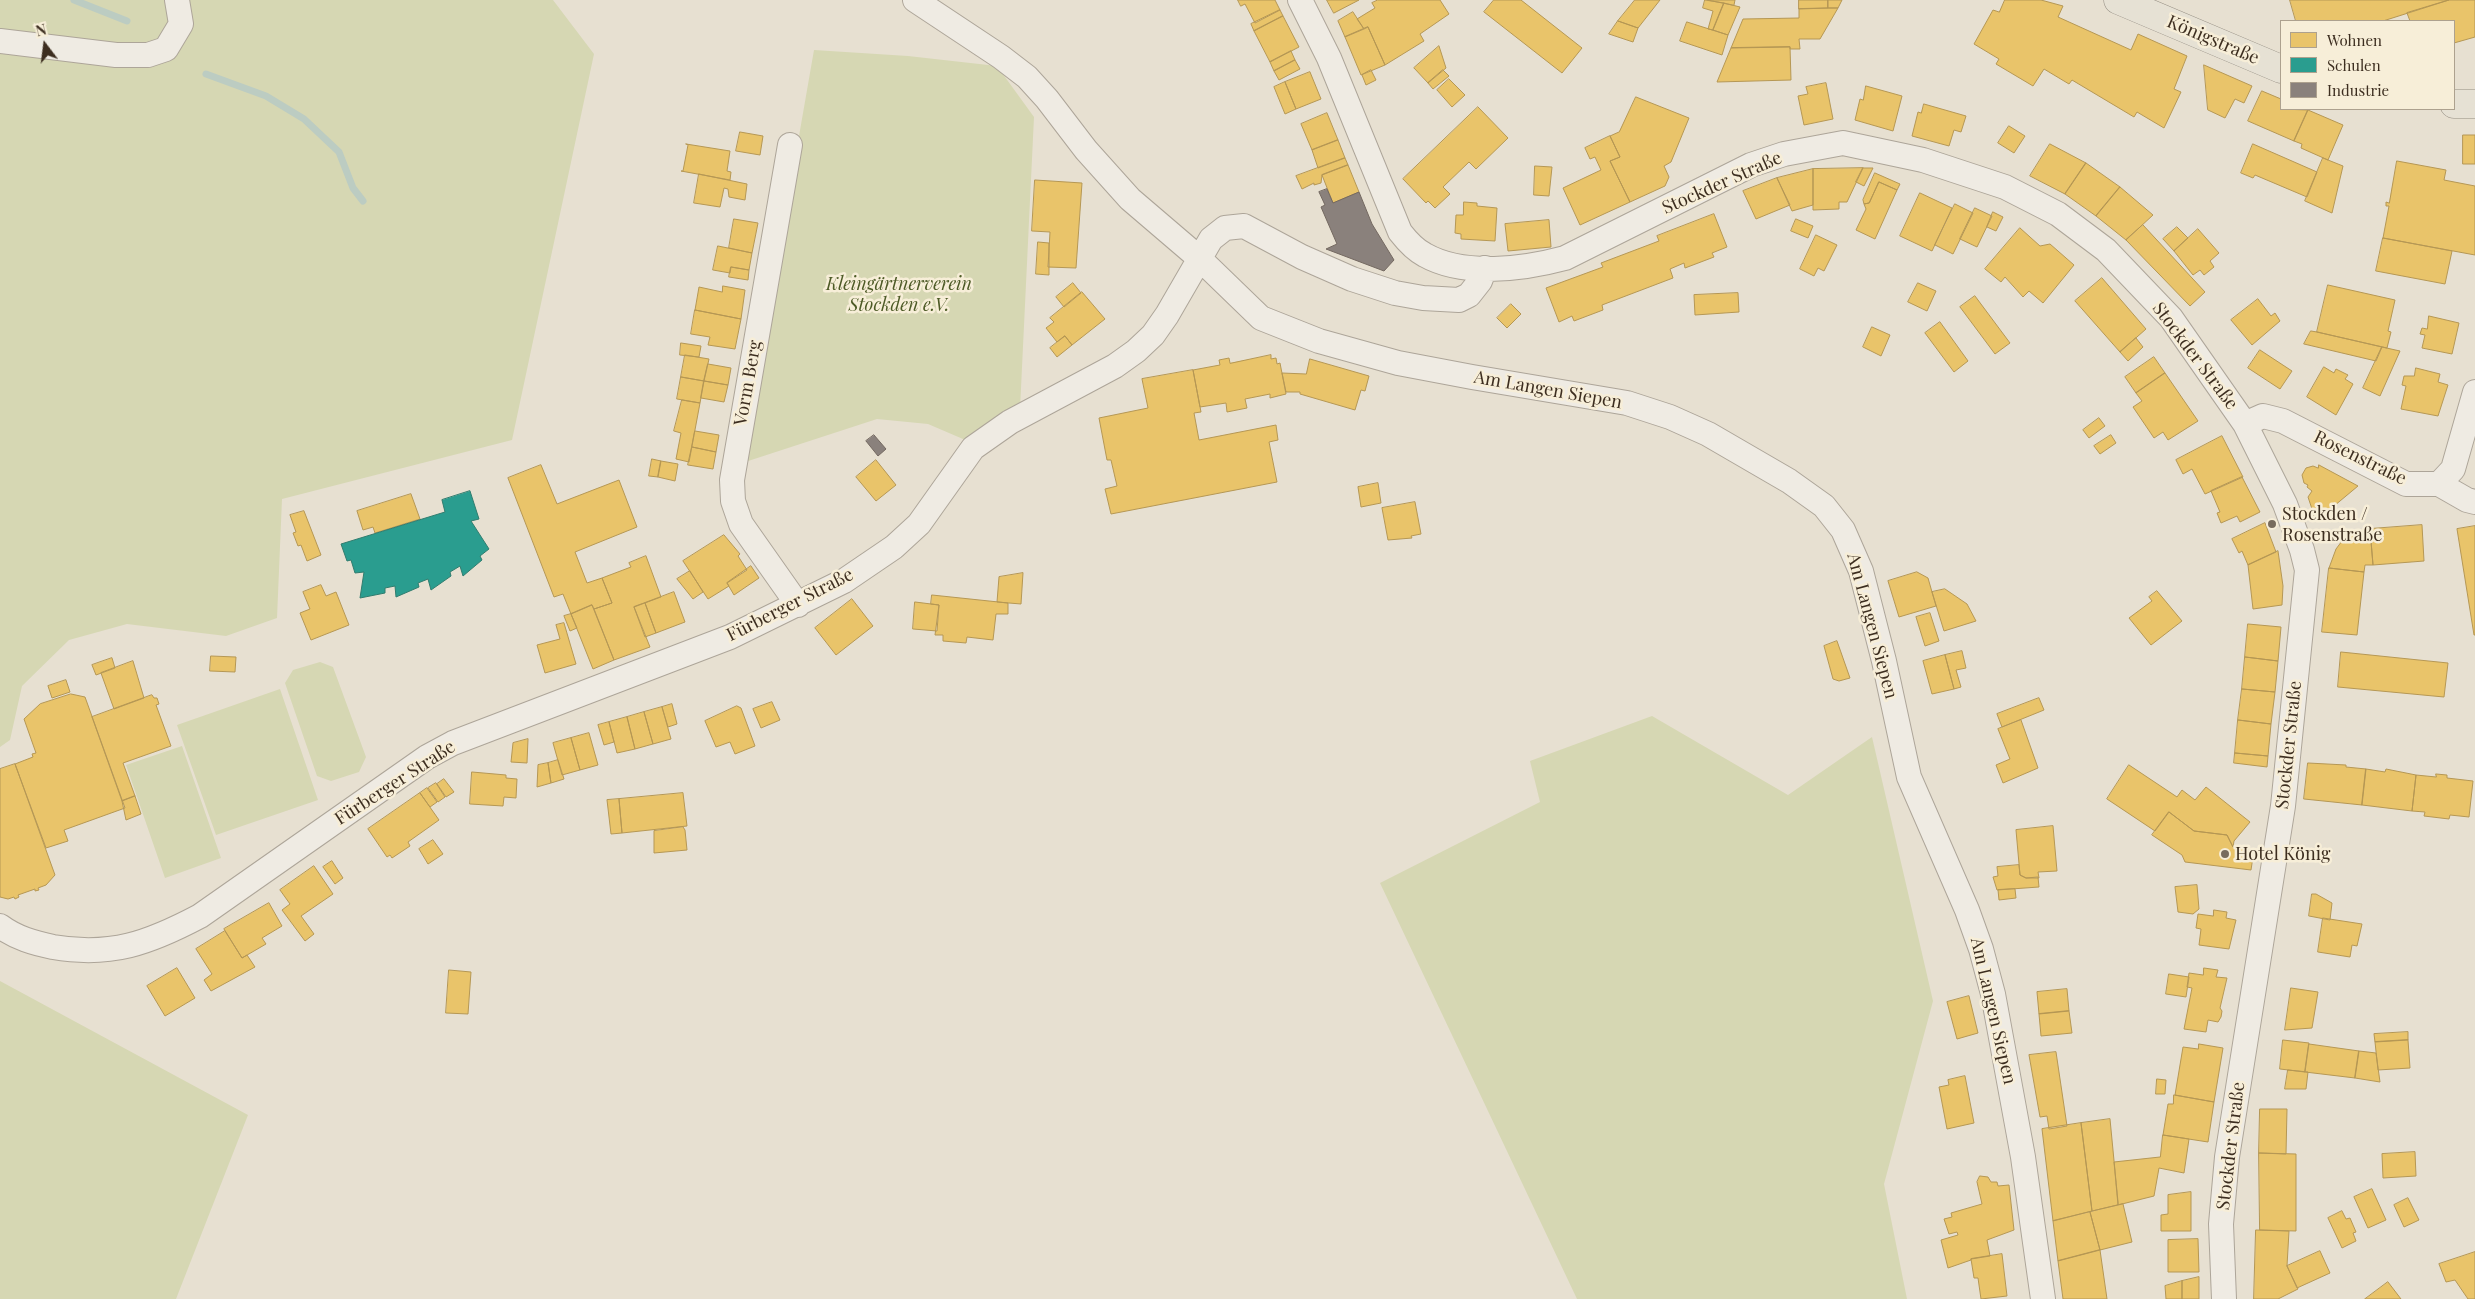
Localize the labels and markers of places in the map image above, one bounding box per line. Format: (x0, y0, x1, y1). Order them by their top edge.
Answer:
place label: Stockden / Rosenstraße (2282, 503, 2382, 546)
marker: Stockden / Rosenstraße (2266, 518, 2278, 530)
place label: Hotel König (2235, 843, 2330, 865)
marker: Hotel König (2219, 848, 2231, 860)

